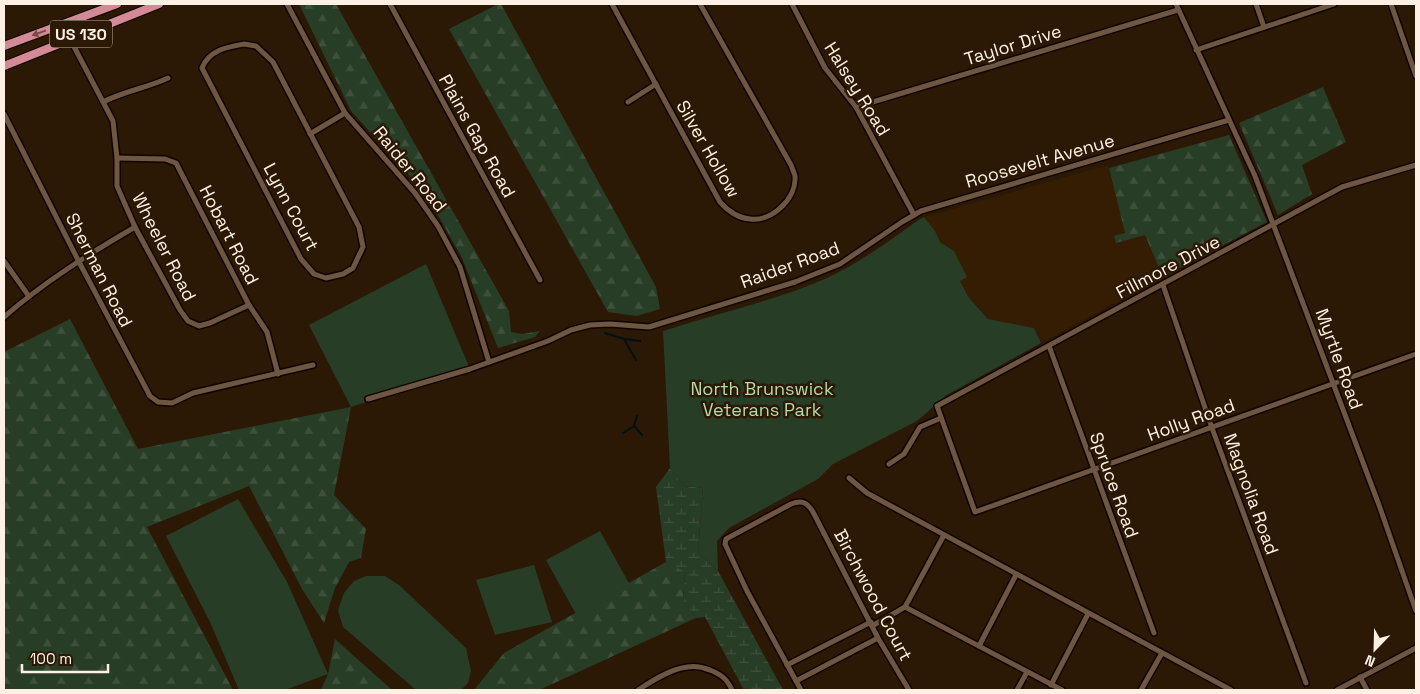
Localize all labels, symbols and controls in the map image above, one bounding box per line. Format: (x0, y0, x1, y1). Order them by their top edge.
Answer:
street label: Taylor Drive (962, 19, 1064, 70)
road number: US 130 (50, 20, 112, 48)
one-way arrow (31, 29, 46, 37)
street label: Halsey Road (819, 37, 895, 140)
street label: Plains Gap Road (434, 70, 521, 202)
street label: Silver Hollow (671, 96, 745, 201)
street label: Raider Road (369, 121, 452, 216)
street label: Roosevelt Avenue (963, 128, 1117, 193)
street label: Lynn Court (259, 159, 324, 255)
street label: Hobart Road (195, 181, 264, 288)
street label: Wheeler Road (127, 189, 202, 305)
street label: Sherman Road (61, 209, 138, 331)
street label: Fillmore Drive (1112, 230, 1224, 304)
street label: Raider Road (737, 236, 843, 293)
street label: Myrtle Road (1311, 305, 1368, 412)
park label: North Brunswick Veterans Park (690, 377, 834, 421)
street label: Holly Road (1144, 393, 1238, 446)
street label: Spruce Road (1085, 429, 1144, 541)
street label: Magnolia Road (1219, 430, 1284, 558)
street label: Birchwood Court (829, 525, 918, 665)
north arrow (1350, 624, 1400, 674)
scale bar (22, 642, 109, 674)
text: 100 m (30, 649, 72, 668)
text: N (1362, 651, 1378, 671)

